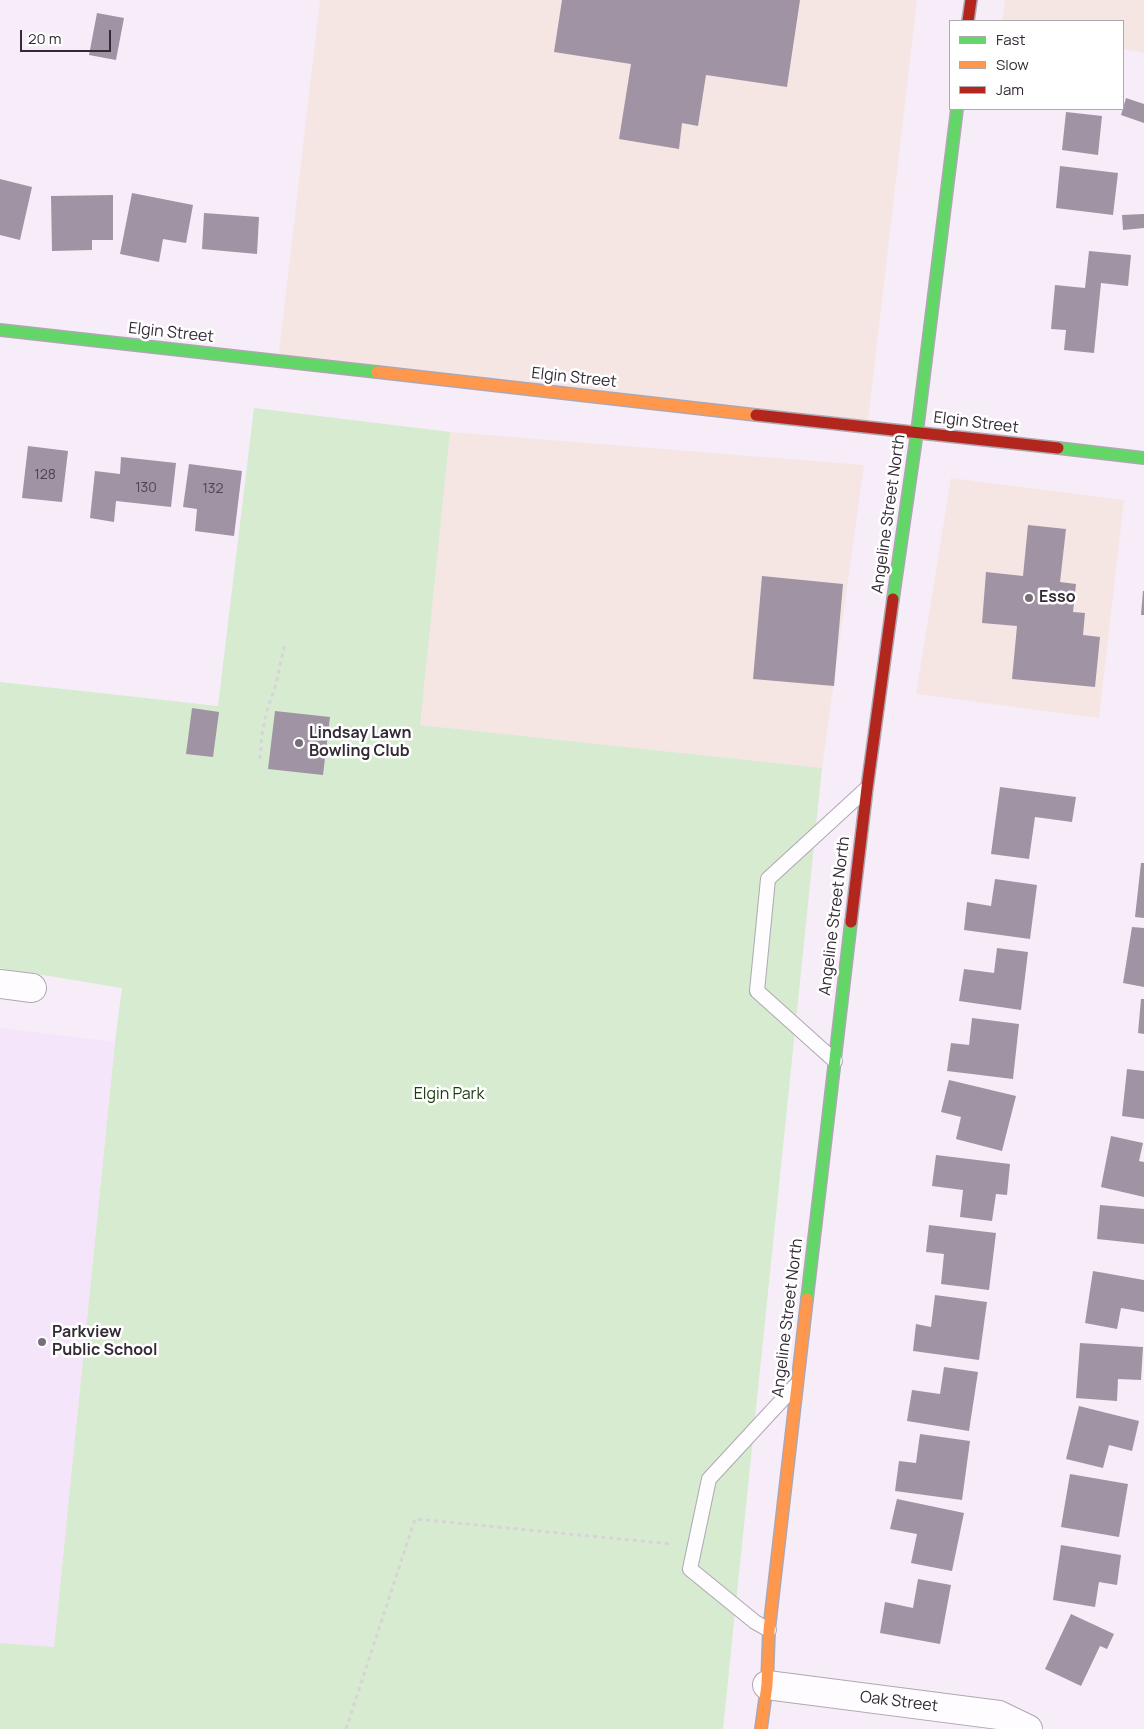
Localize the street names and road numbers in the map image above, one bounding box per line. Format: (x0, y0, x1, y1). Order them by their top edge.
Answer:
street label: Elgin Street (127, 319, 215, 347)
street label: Elgin Street (530, 364, 618, 392)
street label: Elgin Street (932, 408, 1020, 438)
street label: Angeline Street North (868, 433, 910, 595)
street label: Angeline Street North (816, 835, 854, 997)
street label: Angeline Street North (769, 1237, 807, 1399)
street label: Oak Street (859, 1688, 939, 1716)

